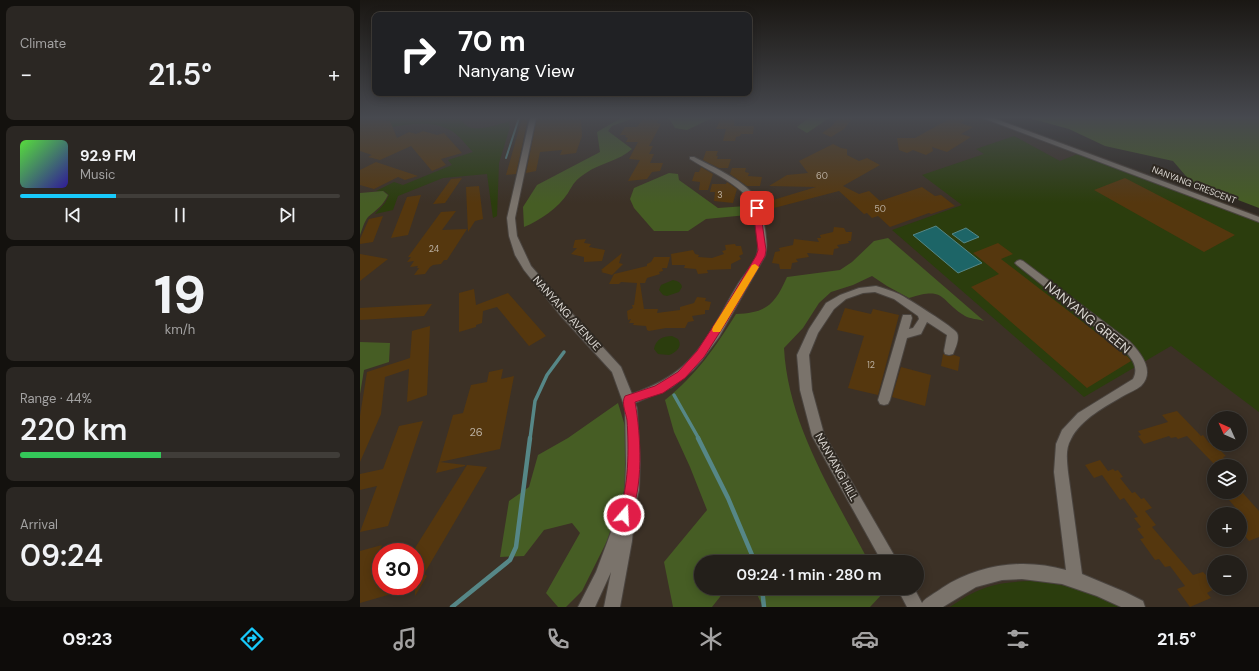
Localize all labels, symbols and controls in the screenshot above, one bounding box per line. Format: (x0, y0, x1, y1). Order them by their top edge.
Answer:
text: 70 m (458, 23, 526, 60)
icon: right (392, 28, 444, 80)
text: Climate (20, 35, 66, 52)
text: 21.5° (148, 55, 212, 94)
text: Nanyang View (458, 59, 575, 83)
text: − (20, 60, 32, 89)
text: + (328, 60, 340, 89)
text: 92.9 FM (80, 146, 136, 166)
street label: NANYANG CRESCENT (1150, 163, 1238, 207)
text: Music (80, 166, 115, 183)
house number: 60 (816, 170, 828, 182)
house number: 3 (717, 189, 723, 201)
pin (740, 191, 774, 225)
icon: arrive (746, 197, 768, 219)
house number: 50 (874, 203, 886, 215)
icon: previous (62, 204, 84, 226)
icon: pause (169, 204, 191, 226)
icon: next (276, 204, 298, 226)
house number: 24 (429, 243, 440, 255)
text: 19 (154, 261, 206, 329)
street label: NANYANG AVENUE (530, 273, 604, 353)
street label: NANYANG GREEN (1041, 278, 1134, 357)
text: km/h (165, 321, 195, 338)
house number: 12 (867, 359, 875, 371)
text: Range · 44% (20, 390, 92, 407)
text: 220 km (20, 410, 127, 449)
north arrow (1207, 411, 1247, 451)
map controls (1207, 411, 1247, 595)
house number: 26 (469, 425, 483, 439)
street label: NANYANG HILL (812, 430, 862, 504)
button: layers (1207, 459, 1247, 499)
position arrow (603, 494, 645, 536)
button: + (1207, 507, 1247, 547)
text: Arrival (20, 516, 58, 533)
text: 09:24 (20, 536, 103, 575)
speed limit sign: 30 (372, 543, 424, 595)
button: − (1207, 555, 1247, 595)
text: 09:24 · 1 min · 280 m (736, 565, 882, 585)
icon: directions (238, 625, 266, 653)
icon: music (391, 625, 419, 653)
icon: phone (544, 625, 572, 653)
icon: climate (697, 625, 725, 653)
icon: car (851, 625, 879, 653)
icon: filters (1004, 625, 1032, 653)
text: 09:23 (63, 627, 113, 651)
text: 21.5° (1157, 627, 1196, 651)

